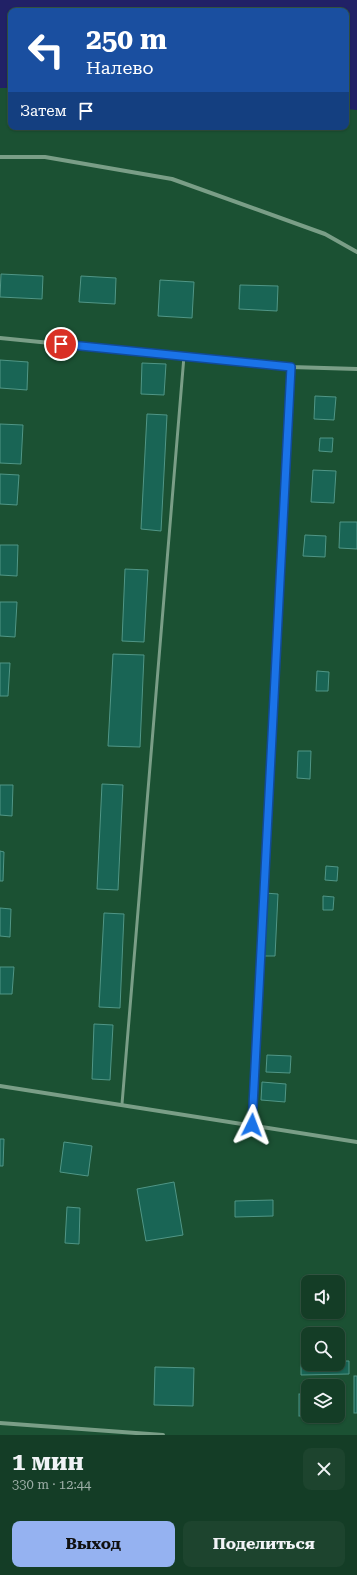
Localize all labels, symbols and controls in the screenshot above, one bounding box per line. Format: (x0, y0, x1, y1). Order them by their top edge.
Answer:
text: 250 m (86, 23, 167, 56)
icon: left (20, 24, 72, 76)
text: Налево (86, 57, 154, 78)
icon: arrive (75, 100, 97, 122)
text: Затем (20, 102, 67, 120)
pin (44, 327, 78, 361)
icon: arrive (50, 333, 72, 355)
position arrow (231, 1104, 273, 1146)
map controls (301, 1275, 345, 1423)
button: sound (301, 1275, 345, 1319)
button: search (301, 1327, 345, 1371)
button: layers (301, 1379, 345, 1423)
text: 1 мин (12, 1448, 84, 1476)
button: close (303, 1448, 345, 1490)
text: 330 m · 12:44 (12, 1477, 91, 1492)
button: Выход (12, 1521, 175, 1567)
button: Поделиться (183, 1521, 345, 1567)

